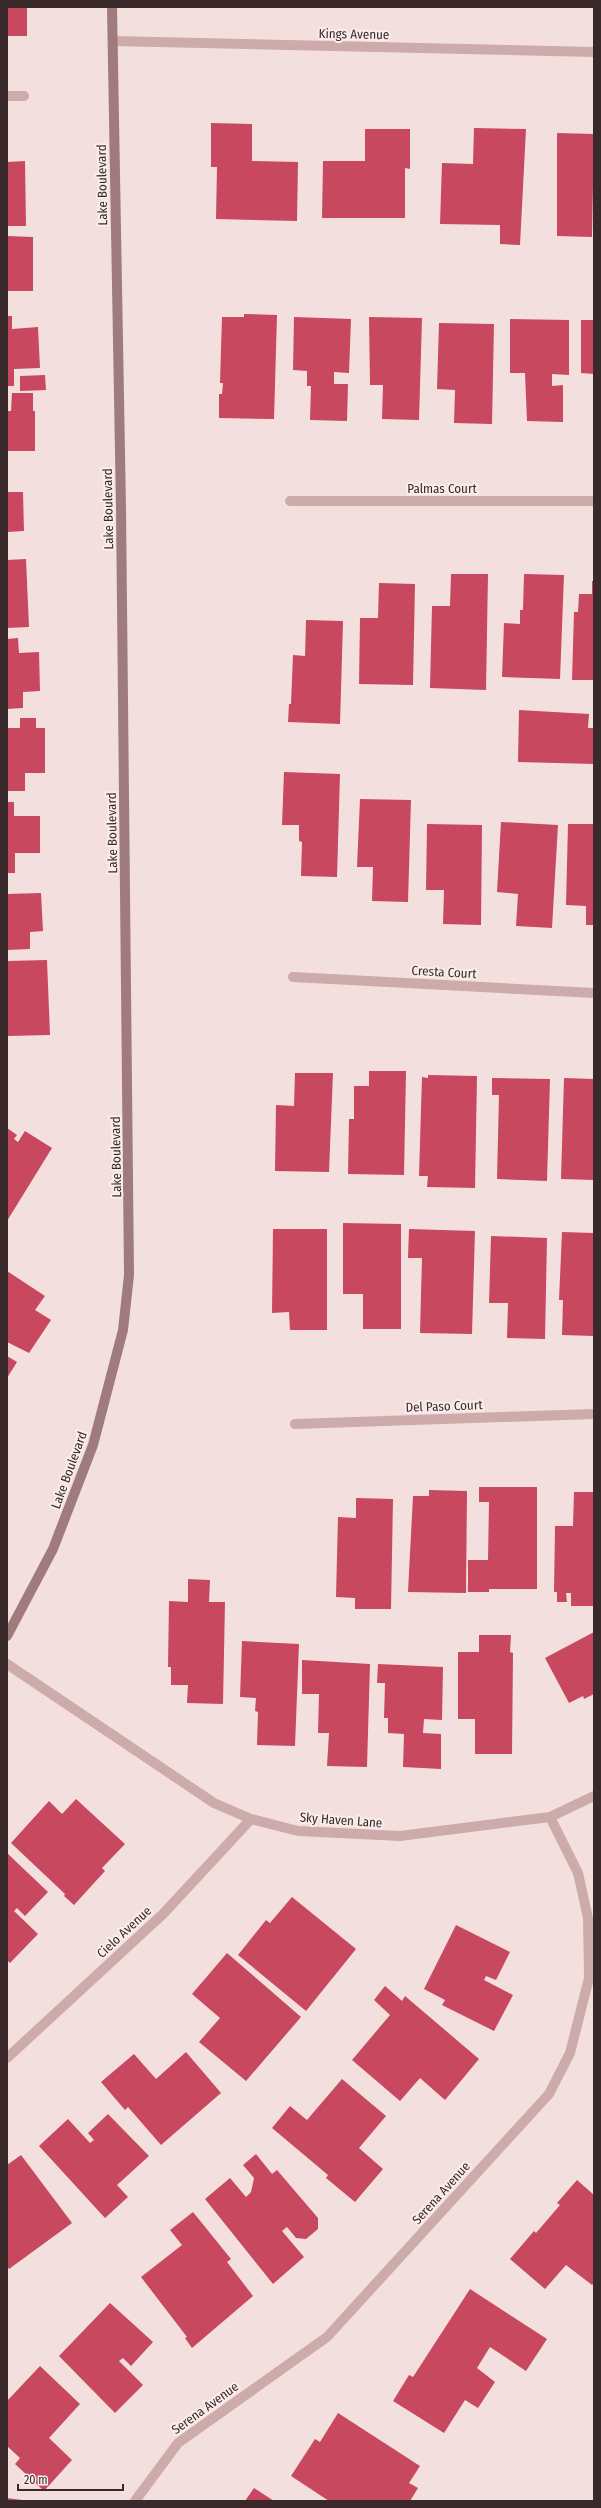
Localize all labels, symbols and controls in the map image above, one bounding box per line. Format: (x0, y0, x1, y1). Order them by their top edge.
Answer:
street label: Kings Avenue (319, 26, 389, 42)
street label: Lake Boulevard (94, 144, 110, 226)
street label: Lake Boulevard (100, 468, 116, 550)
street label: Palmas Court (407, 481, 477, 496)
street label: Lake Boulevard (104, 792, 120, 874)
street label: Cresta Court (411, 963, 478, 981)
street label: Lake Boulevard (108, 1116, 124, 1198)
street label: Del Paso Court (405, 1397, 484, 1415)
street label: Lake Boulevard (48, 1429, 90, 1511)
street label: Sky Haven Lane (299, 1810, 383, 1830)
street label: Cielo Avenue (94, 1903, 154, 1961)
street label: Serena Avenue (409, 2159, 473, 2227)
street label: Serena Avenue (169, 2379, 241, 2437)
scale bar (18, 2466, 123, 2492)
text: 20 m (24, 2473, 48, 2487)

